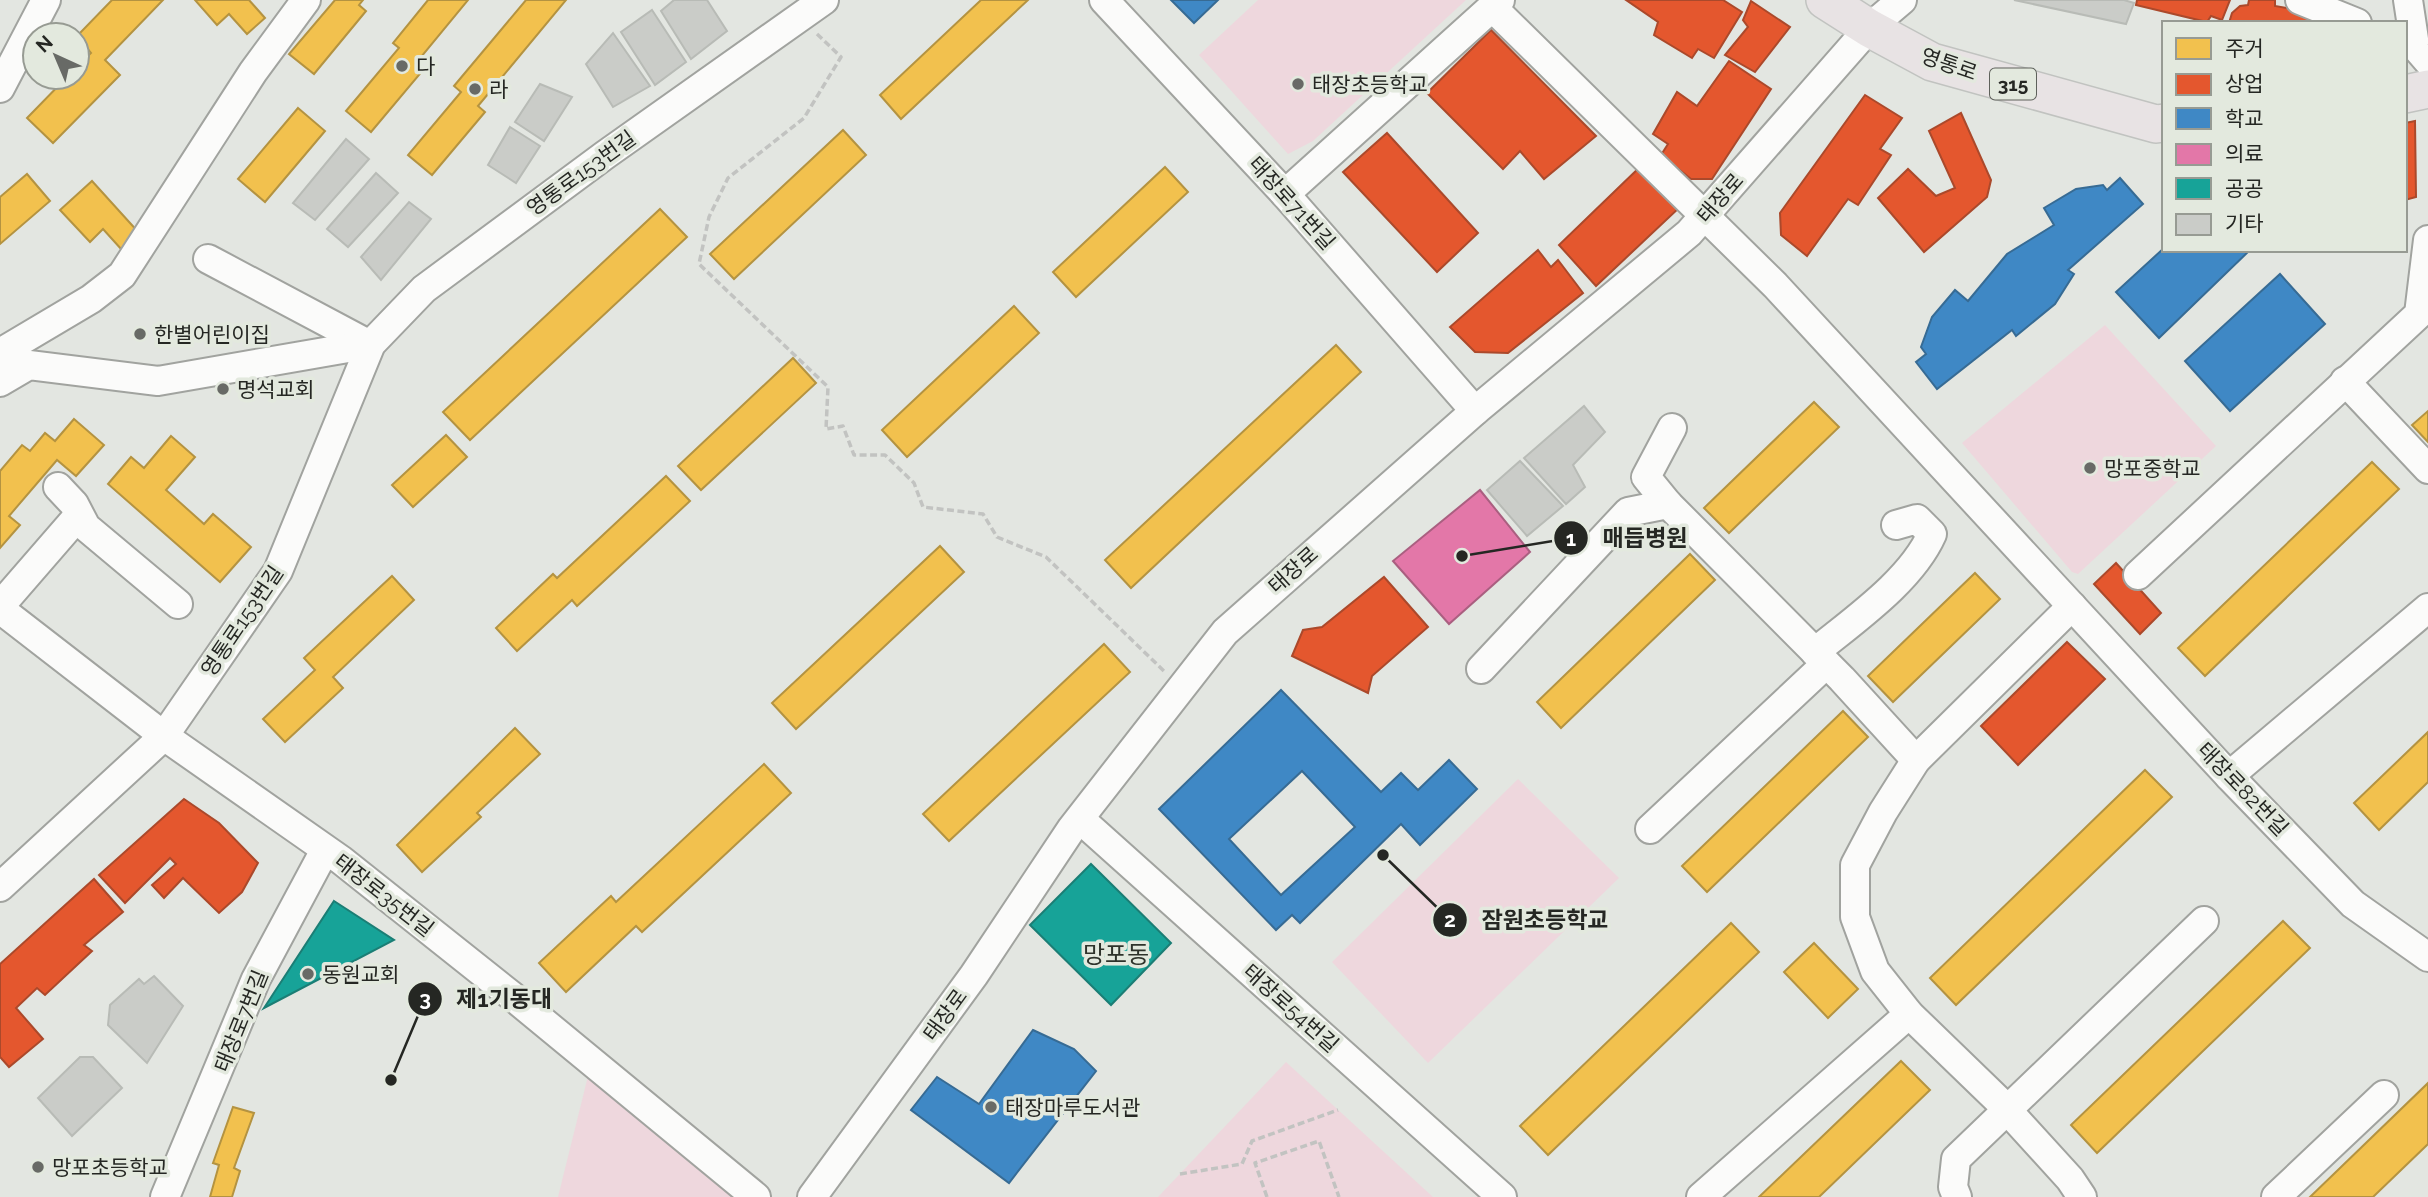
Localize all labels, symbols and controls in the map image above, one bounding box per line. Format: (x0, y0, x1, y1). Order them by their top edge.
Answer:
north arrow (21, 21, 91, 91)
legend (2162, 21, 2407, 252)
text: N (31, 31, 57, 57)
text: 주거 (2225, 36, 2264, 61)
street label: 영통로 (1918, 43, 1980, 85)
place label: 다 (416, 54, 435, 79)
marker: 다 (394, 58, 410, 74)
road number: 315 (1990, 68, 2036, 100)
text: 상업 (2225, 71, 2264, 96)
place label: 태장초등학교 (1312, 72, 1428, 97)
marker: 태장초등학교 (1290, 76, 1306, 92)
place label: 라 (489, 77, 508, 102)
marker: 라 (467, 81, 483, 97)
text: 학교 (2225, 106, 2264, 131)
street label: 영통로153번길 (522, 125, 640, 221)
text: 의료 (2225, 141, 2264, 166)
street label: 태장로71번길 (1244, 151, 1340, 255)
street label: 태장로 (1692, 168, 1748, 228)
text: 공공 (2225, 176, 2264, 201)
text: 기타 (2225, 211, 2264, 236)
place label: 한별어린이집 (154, 322, 270, 347)
marker: 한별어린이집 (132, 326, 148, 342)
place label: 명석교회 (237, 377, 314, 402)
marker: 명석교회 (215, 381, 231, 397)
place label: 망포중학교 (2104, 456, 2201, 481)
marker: 망포중학교 (2082, 460, 2098, 476)
callout: 매듭병원 (1553, 516, 1701, 560)
text: 매듭병원 (1603, 524, 1687, 551)
text: 1 (1566, 526, 1576, 551)
street label: 태장로 (1263, 541, 1323, 599)
street label: 영통로153번길 (196, 561, 288, 681)
street label: 태장로82번길 (2192, 737, 2294, 841)
street label: 태장로35번길 (329, 848, 439, 942)
callout: 잠원초등학교 (1433, 898, 1623, 942)
text: 잠원초등학교 (1482, 906, 1608, 933)
text: 2 (1444, 907, 1456, 932)
district label: 망포동 (1083, 940, 1149, 969)
street label: 태장로54번길 (1238, 959, 1344, 1057)
place label: 동원교회 (322, 962, 399, 987)
street label: 태장로7번길 (209, 966, 273, 1076)
marker: 동원교회 (300, 966, 316, 982)
callout: 제1기동대 (407, 977, 566, 1021)
street label: 태장로 (918, 984, 972, 1046)
text: 제1기동대 (456, 985, 552, 1012)
text: 3 (419, 986, 431, 1011)
place label: 태장마루도서관 (1005, 1095, 1140, 1120)
marker: 태장마루도서관 (983, 1099, 999, 1115)
place label: 망포초등학교 (52, 1155, 168, 1180)
marker: 망포초등학교 (30, 1159, 46, 1175)

